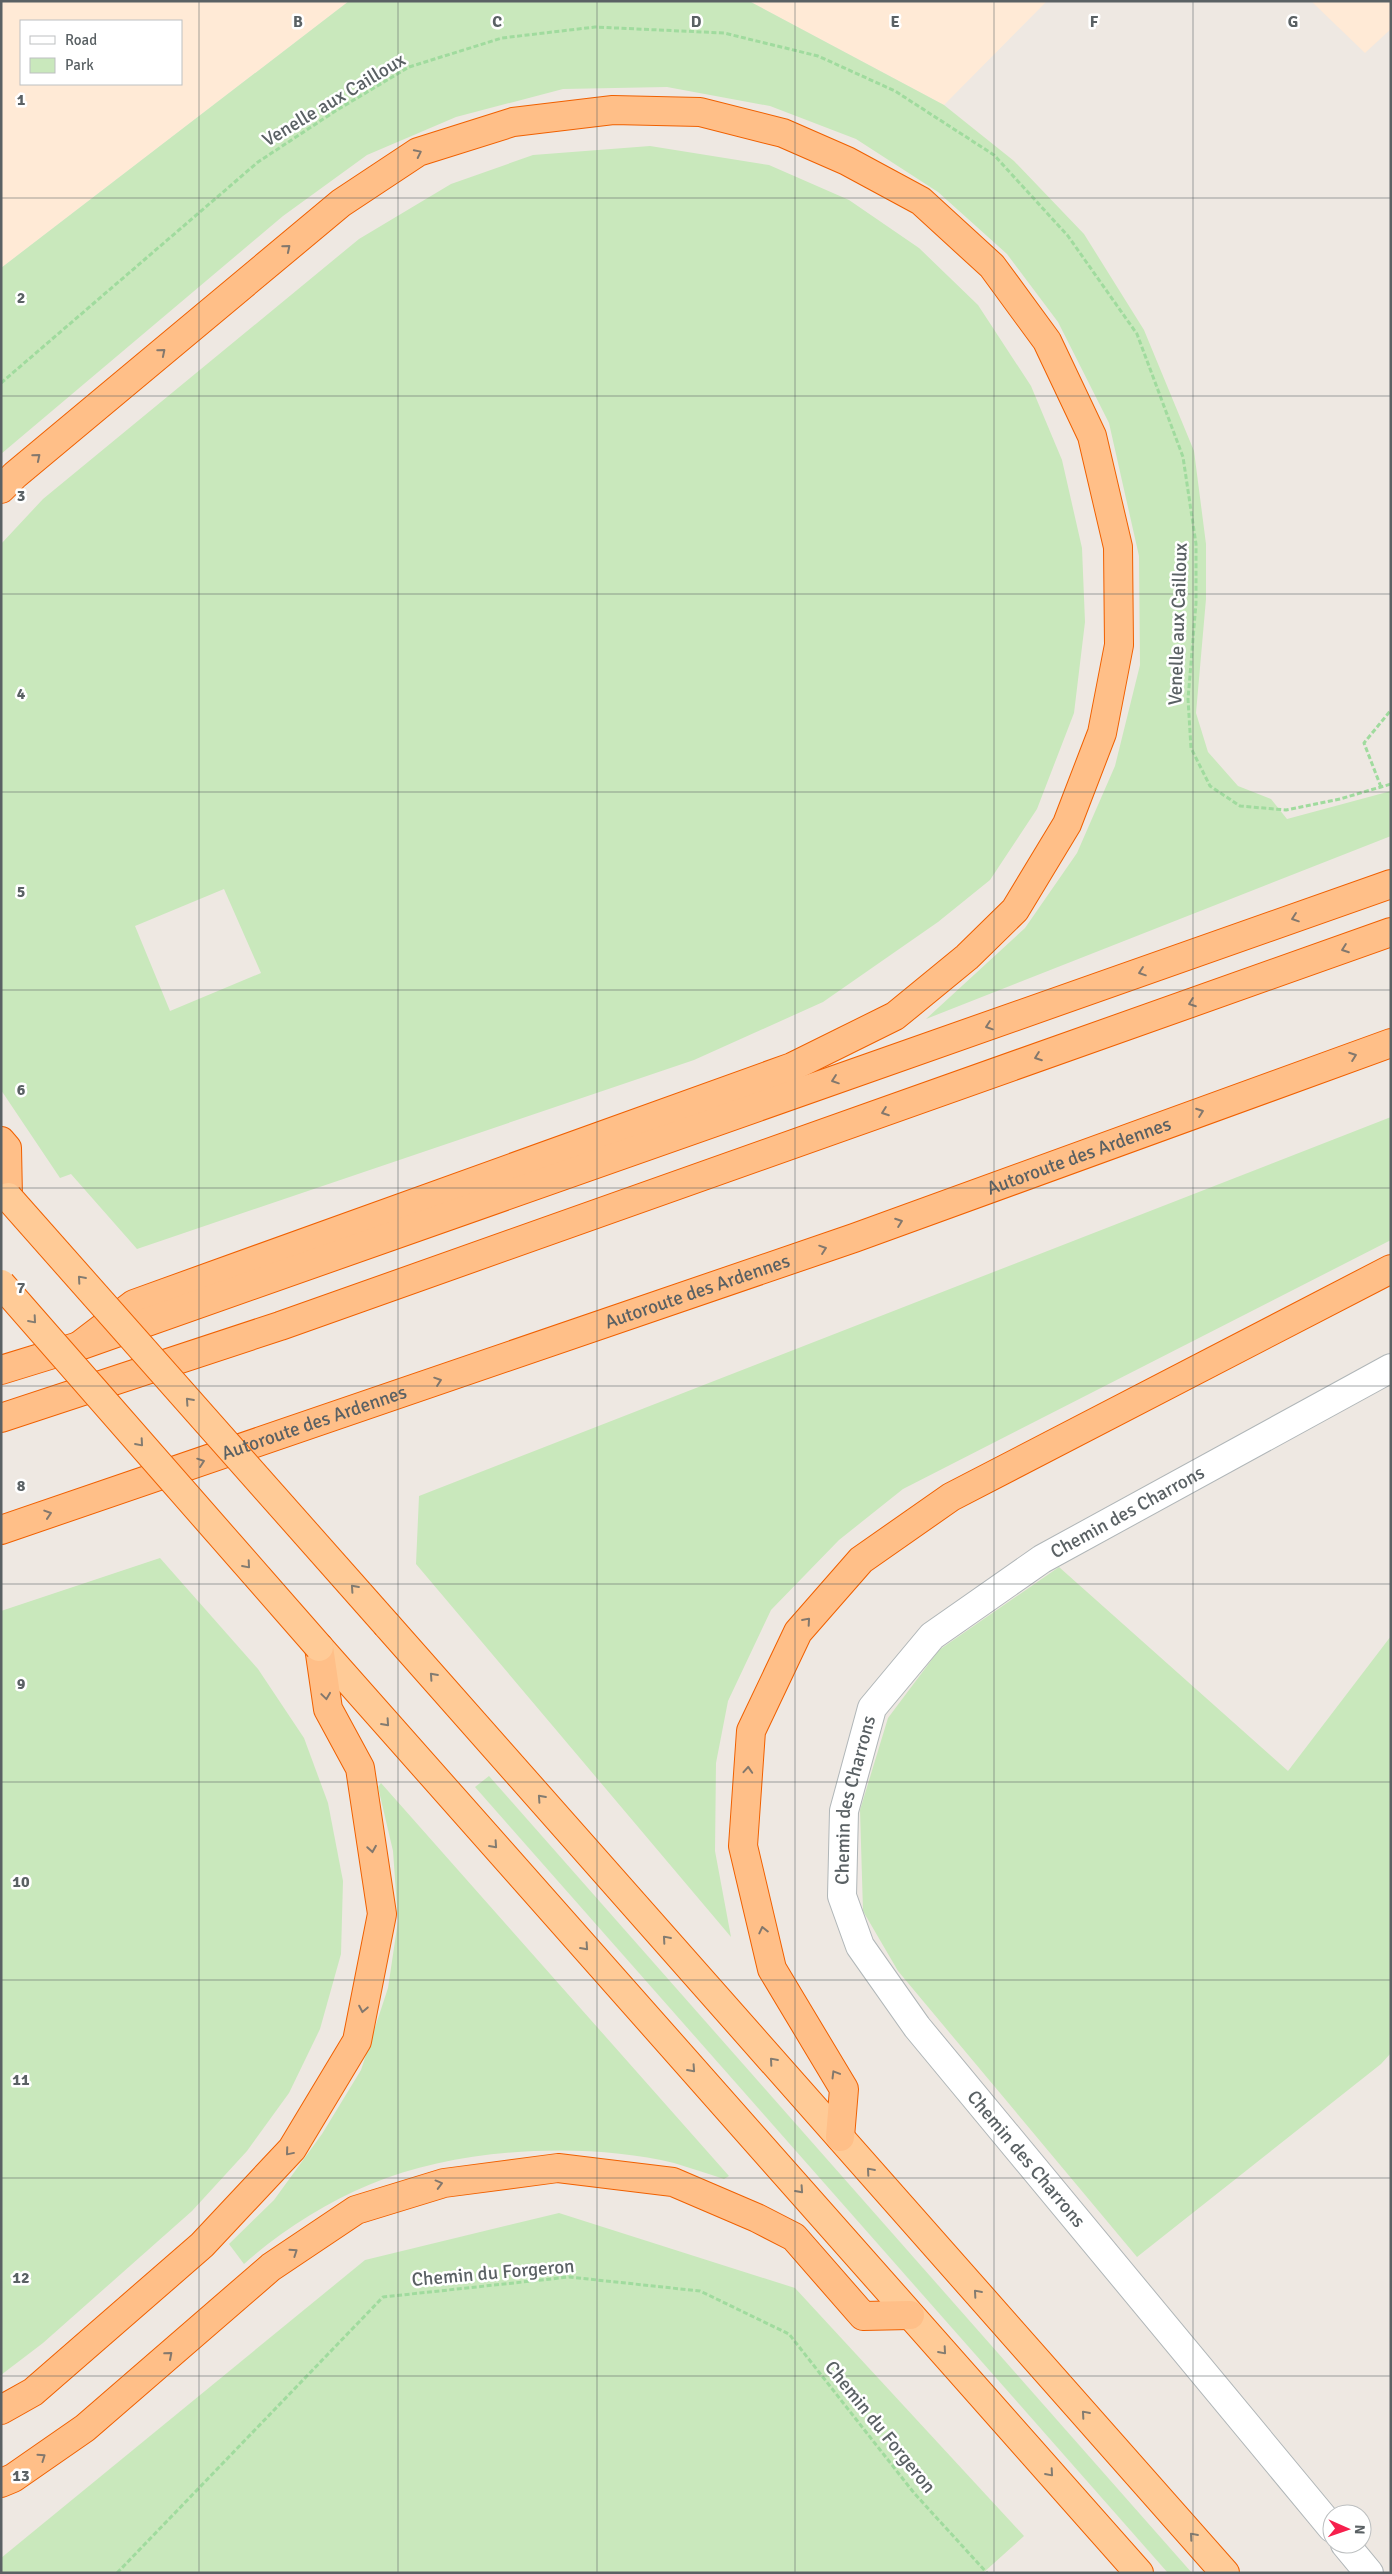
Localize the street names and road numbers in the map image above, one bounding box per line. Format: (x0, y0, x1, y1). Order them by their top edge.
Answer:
street label: Venelle aux Cailloux (258, 48, 410, 152)
street label: Venelle aux Cailloux (1163, 542, 1193, 706)
street label: Autoroute des Ardennes (984, 1112, 1174, 1201)
street label: Autoroute des Ardennes (602, 1249, 793, 1334)
street label: Autoroute des Ardennes (218, 1380, 410, 1466)
street label: Chemin des Charrons (1046, 1460, 1209, 1564)
street label: Chemin des Charrons (830, 1713, 881, 1885)
street label: Chemin des Charrons (962, 2085, 1090, 2233)
street label: Chemin du Forgeron (411, 2254, 575, 2292)
street label: Chemin du Forgeron (819, 2356, 941, 2498)

